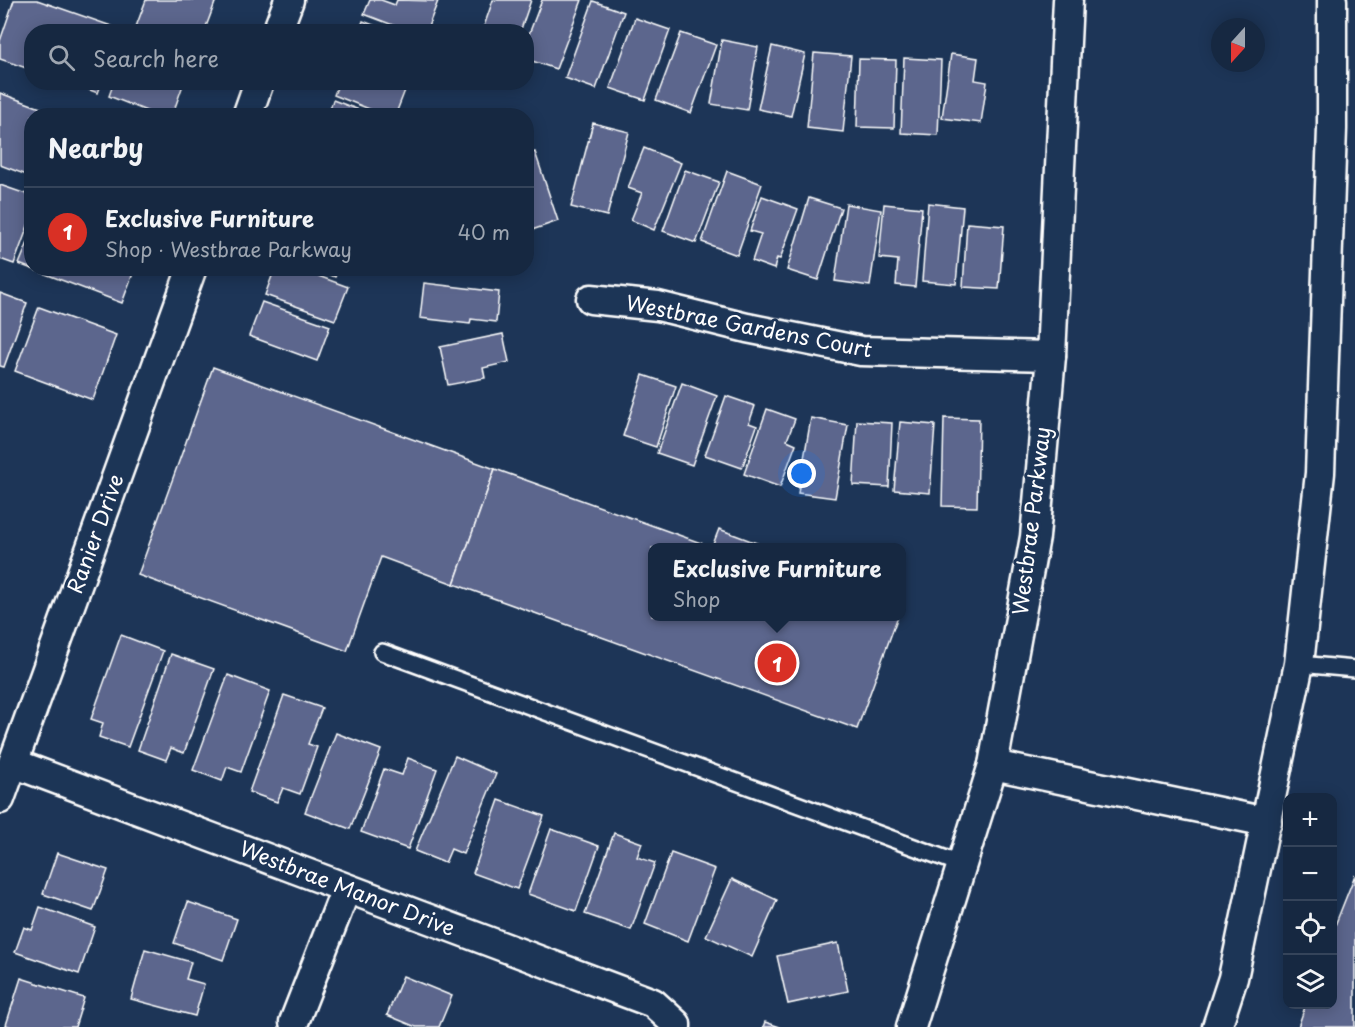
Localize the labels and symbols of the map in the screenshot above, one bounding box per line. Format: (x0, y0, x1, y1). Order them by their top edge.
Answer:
north arrow (1211, 18, 1265, 72)
street label: Westbrae Gardens Court (623, 285, 875, 365)
street label: Westbrae Parkway (1003, 425, 1057, 617)
your location (787, 459, 816, 488)
street label: Ranier Drive (58, 469, 131, 598)
pin: 1 (758, 640, 796, 686)
street label: Westbrae Manor Drive (235, 831, 460, 943)

